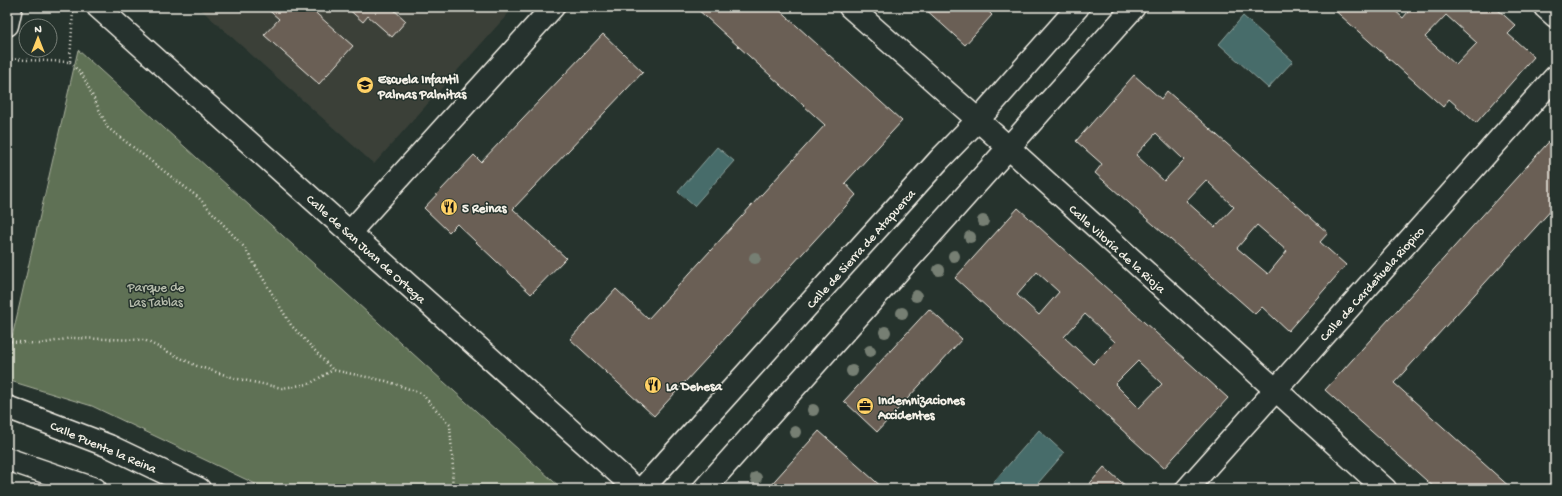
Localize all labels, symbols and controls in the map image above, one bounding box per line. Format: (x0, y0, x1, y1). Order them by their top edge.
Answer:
north arrow (18, 18, 58, 58)
text: N (34, 24, 42, 36)
place label: Escuela Infantil Palmas Palmitas (377, 72, 467, 103)
school or university icon: Escuela Infantil Palmas Palmitas (355, 75, 375, 95)
street label: Calle de Sierra de Atapuerca (804, 186, 920, 312)
street label: Calle de San Juan de Ortega (302, 192, 429, 308)
restaurant icon: 5 Reinas (439, 197, 459, 217)
place label: 5 Reinas (462, 202, 508, 217)
street label: Calle Viloria de la Rioja (1065, 202, 1168, 298)
street label: Calle de Cardeñuela Riopico (1317, 224, 1429, 345)
park label: Parque de Las Tablas (127, 281, 185, 311)
restaurant icon: La Dehesa (643, 375, 663, 395)
place label: La Dehesa (666, 380, 723, 395)
place label: Indemnizaciones Accidentes (877, 394, 966, 424)
office icon: Indemnizaciones Accidentes (855, 396, 875, 416)
street label: Calle Puente la Reina (48, 419, 159, 478)

